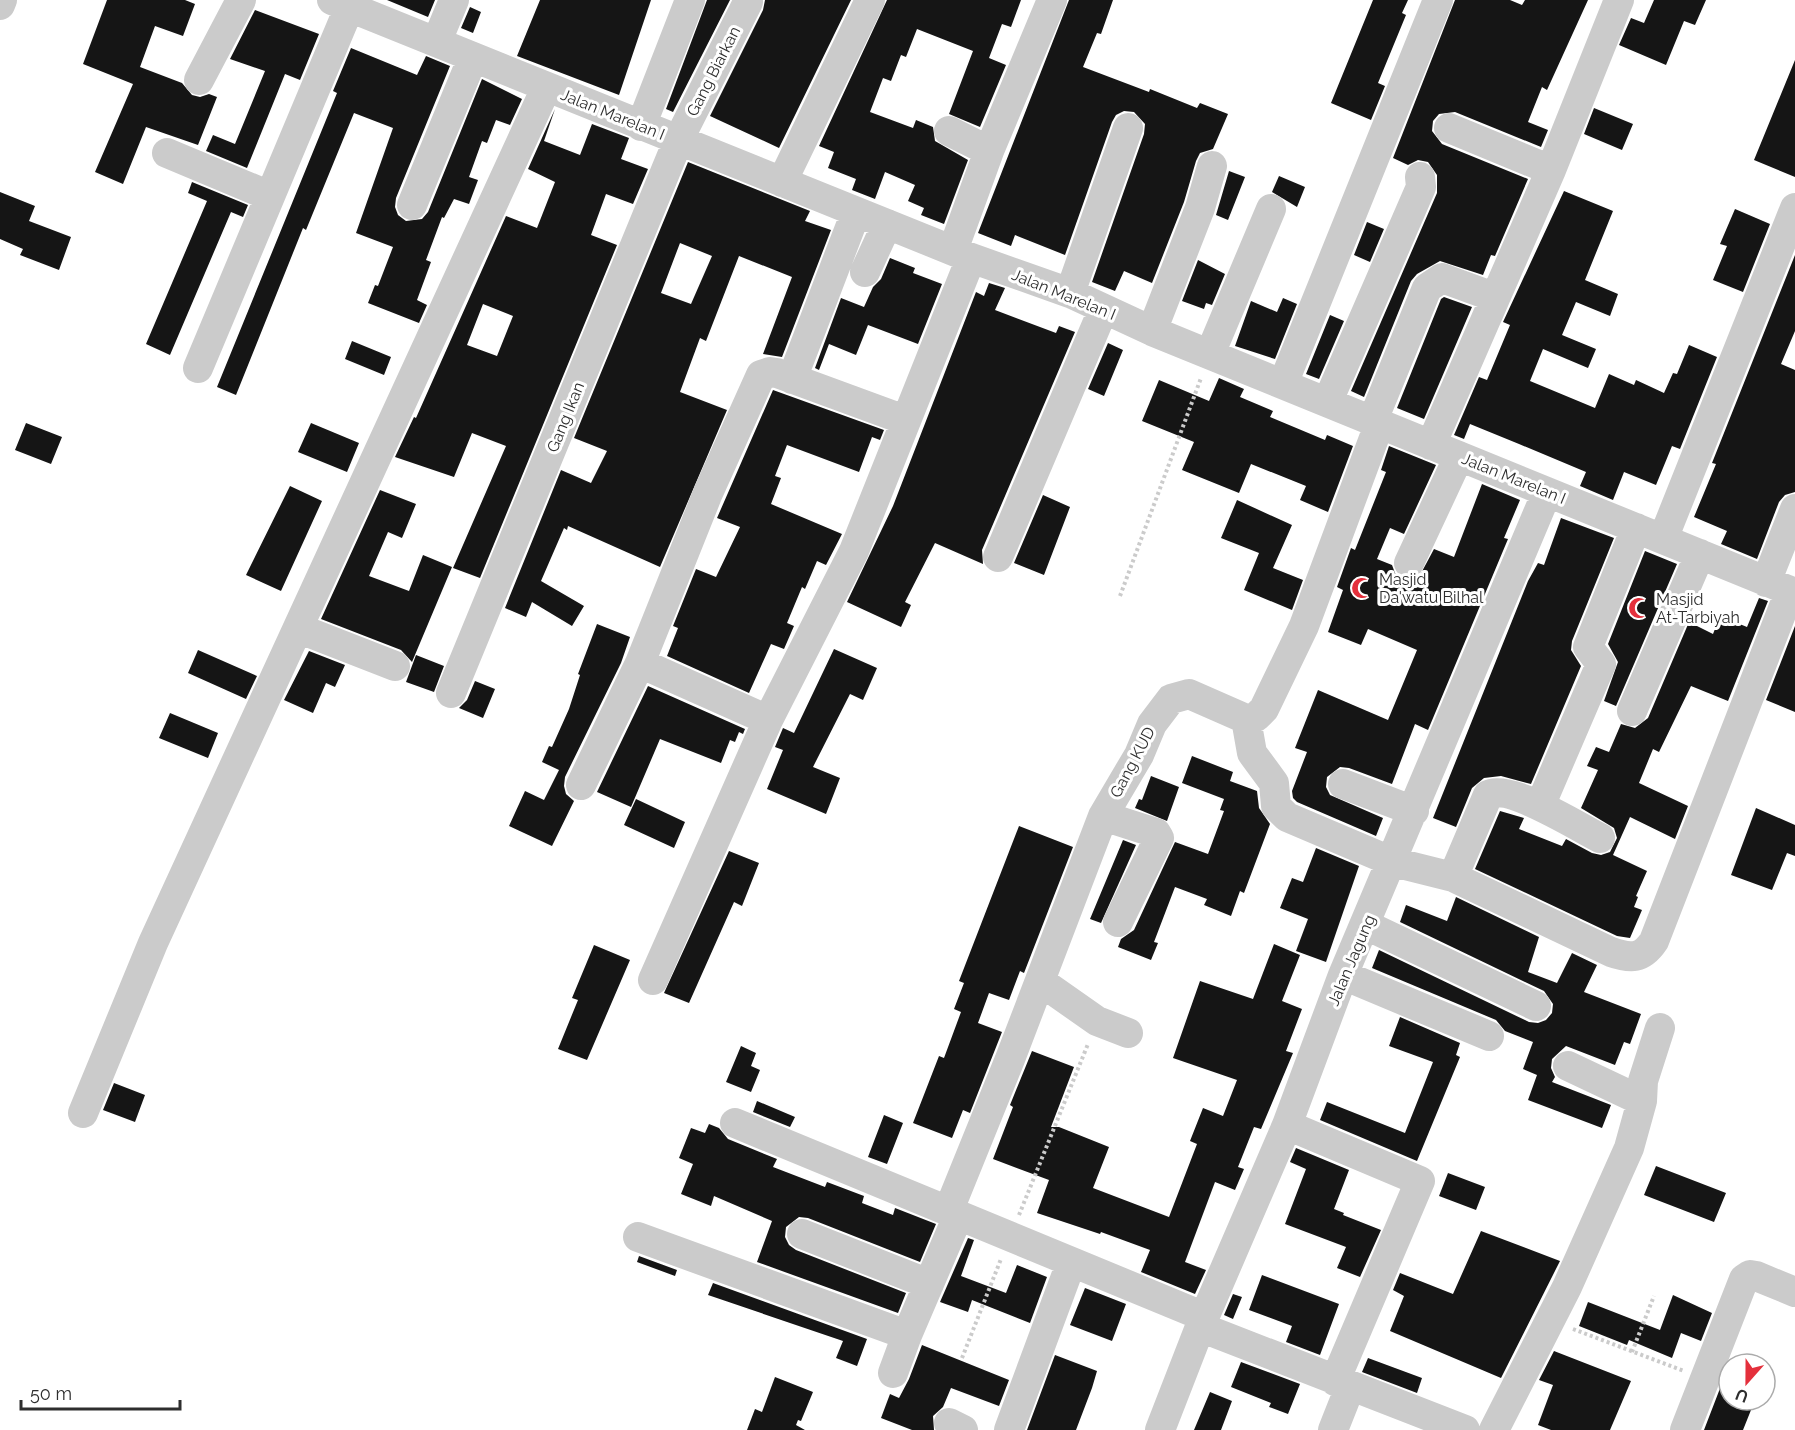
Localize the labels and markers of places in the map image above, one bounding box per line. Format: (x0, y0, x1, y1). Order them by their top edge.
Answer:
place label: Masjid Da'watu Bilhal (1379, 570, 1484, 607)
mosque icon: Masjid Da'watu Bilhal (1350, 576, 1374, 600)
place label: Masjid At-Tarbiyah (1656, 590, 1740, 627)
mosque icon: Masjid At-Tarbiyah (1627, 596, 1651, 620)

